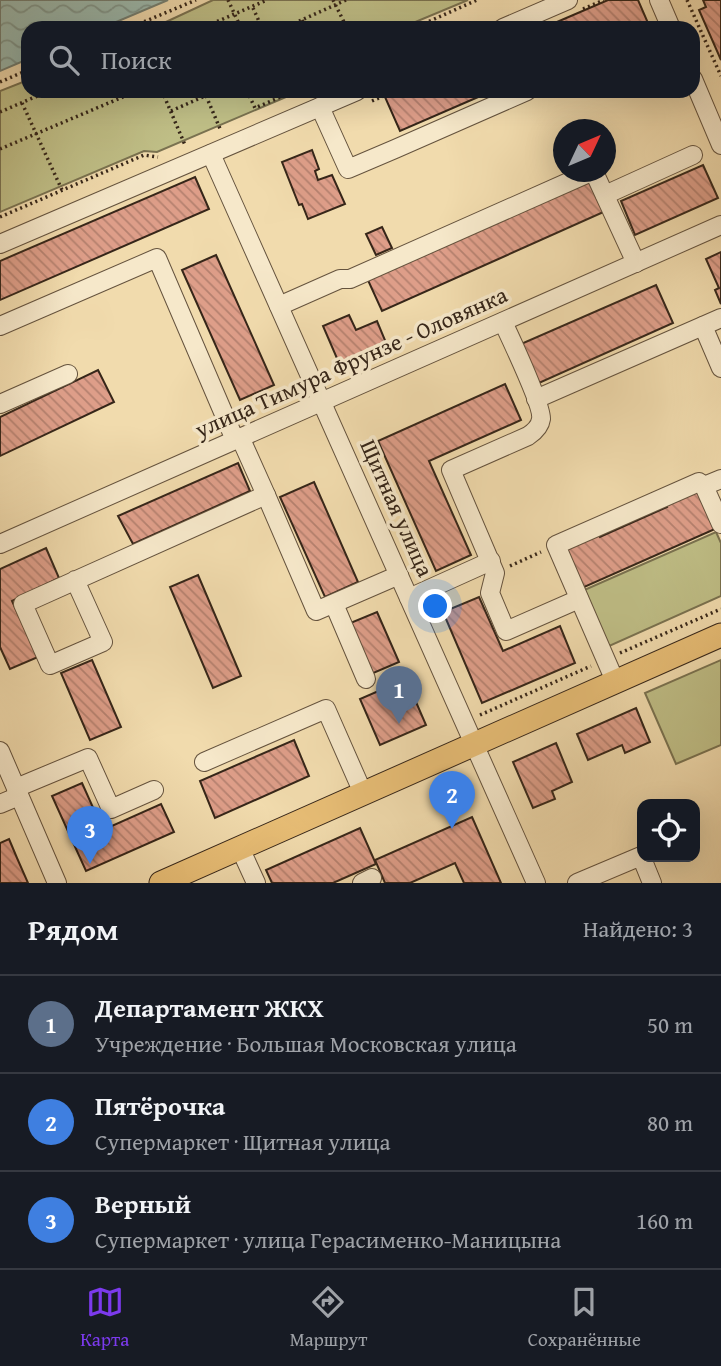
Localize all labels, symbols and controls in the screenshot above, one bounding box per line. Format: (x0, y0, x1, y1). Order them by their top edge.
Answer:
search box (21, 21, 700, 98)
text: Поиск (101, 40, 172, 79)
icon: search (45, 41, 83, 79)
north arrow (553, 119, 616, 182)
street label: улица Тимура Фрунзе - Оловянка (188, 278, 512, 446)
street label: Щитная улица (352, 434, 443, 582)
your location (418, 589, 452, 623)
pin: 1 (376, 666, 422, 724)
pin: 2 (429, 771, 475, 829)
map controls (637, 799, 700, 862)
button: locate (637, 799, 700, 862)
pin: 3 (67, 806, 113, 864)
text: Рядом (28, 907, 119, 951)
text: Найдено: 3 (583, 912, 693, 945)
text: Департамент ЖКХ (95, 988, 324, 1027)
text: 1 (45, 1008, 57, 1041)
text: 50 m (647, 1008, 693, 1041)
text: Учреждение · Большая Московская улица (95, 1027, 517, 1060)
text: Пятёрочка (95, 1086, 225, 1125)
text: 2 (45, 1106, 57, 1139)
text: 80 m (647, 1106, 693, 1139)
text: Супермаркет · Щитная улица (95, 1125, 390, 1158)
text: Верный (95, 1184, 191, 1223)
text: 3 (45, 1204, 57, 1237)
text: 160 m (636, 1204, 693, 1237)
text: Супермаркет · улица Герасименко-Маницына (95, 1223, 561, 1256)
tab: Карта (80, 1283, 129, 1353)
tab: Маршрут (290, 1283, 367, 1353)
tab: Сохранённые (528, 1283, 641, 1353)

